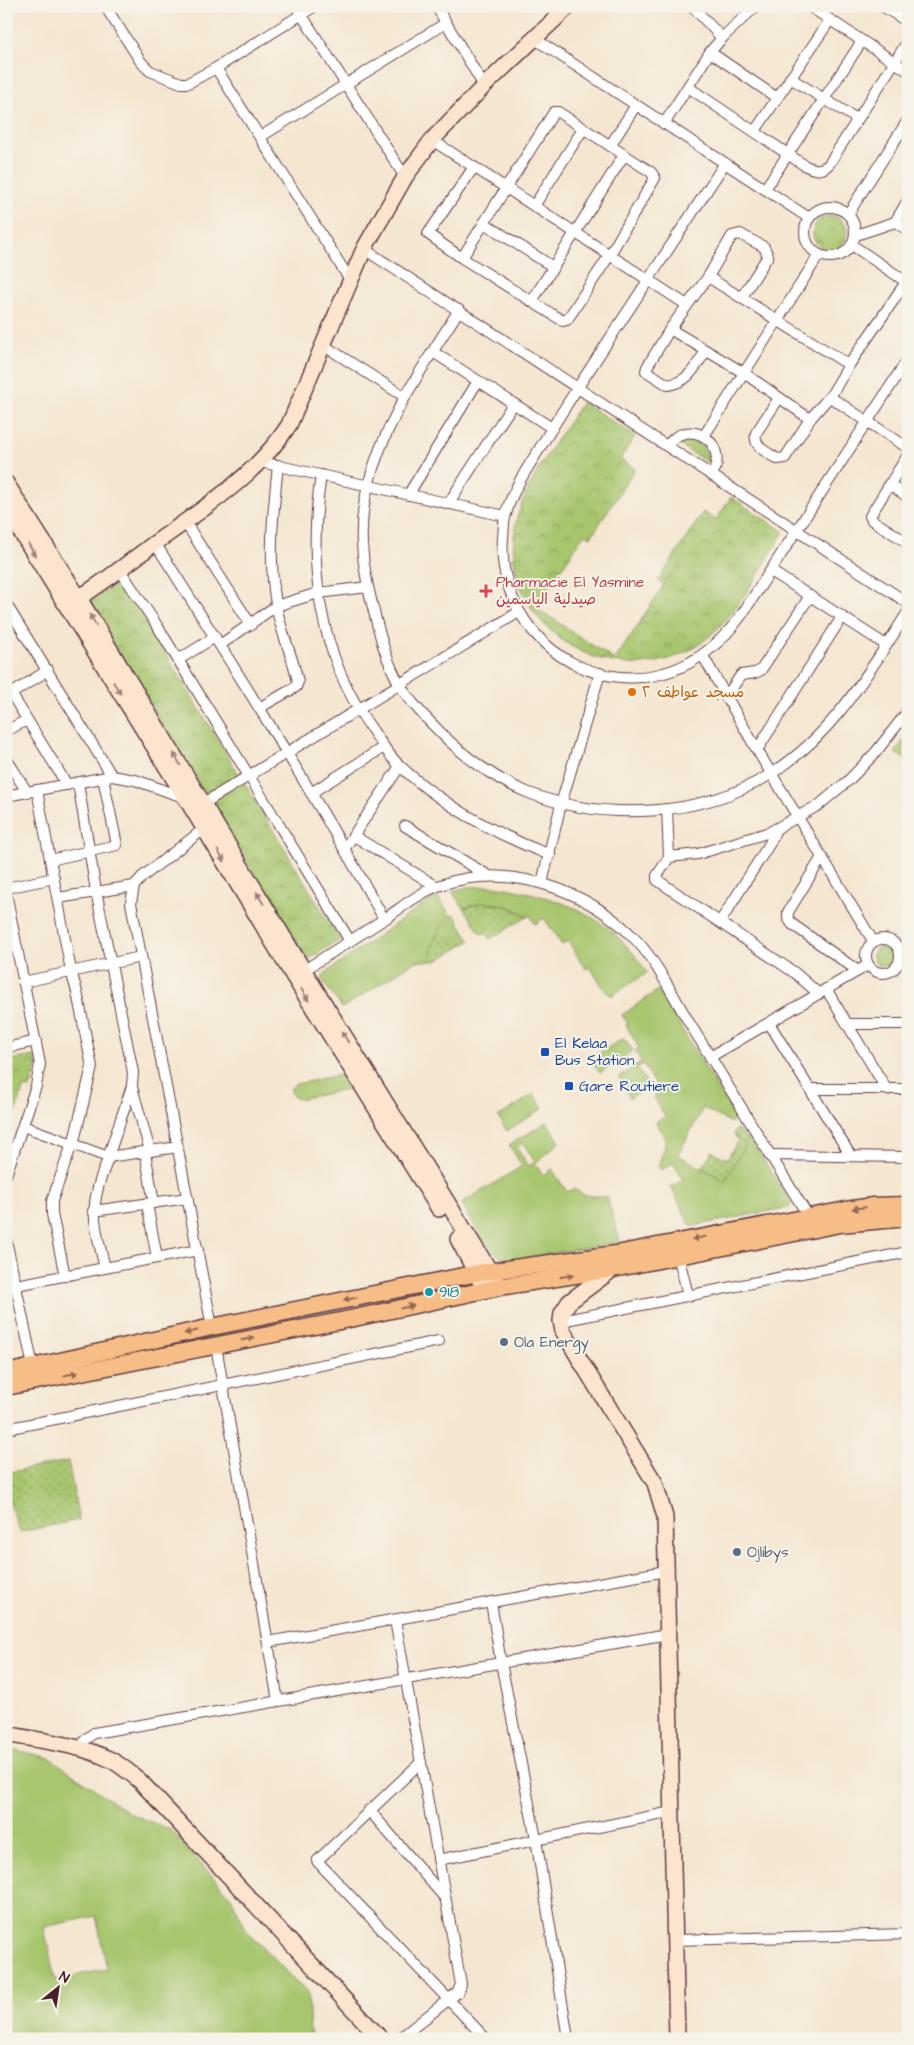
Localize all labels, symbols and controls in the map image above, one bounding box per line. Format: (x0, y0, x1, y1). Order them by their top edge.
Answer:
one-way arrow (27, 543, 36, 556)
place label: Pharmacie El Yasmine صيدلية الياسمين (496, 572, 644, 610)
marker: Pharmacie El Yasmine صيدلية الياسمين (480, 585, 492, 597)
one-way arrow (88, 613, 97, 626)
one-way arrow (113, 681, 122, 695)
place label: مسجد عواطف ٢ (642, 682, 744, 703)
marker: مسجد عواطف ٢ (626, 686, 638, 698)
one-way arrow (172, 752, 182, 765)
one-way arrow (217, 850, 226, 863)
one-way arrow (256, 892, 265, 905)
one-way arrow (301, 988, 310, 1002)
one-way arrow (340, 1030, 349, 1044)
place label: El Kelaa Bus Station (555, 1033, 635, 1071)
marker: El Kelaa Bus Station (539, 1046, 551, 1058)
place label: Gare Routiere (579, 1076, 679, 1097)
marker: Gare Routiere (563, 1080, 575, 1092)
one-way arrow (851, 1204, 867, 1212)
one-way arrow (692, 1234, 707, 1242)
one-way arrow (559, 1272, 575, 1280)
place label: 918 (439, 1282, 459, 1303)
marker: 918 (423, 1286, 435, 1298)
one-way arrow (341, 1296, 357, 1304)
one-way arrow (399, 1302, 415, 1310)
one-way arrow (183, 1328, 198, 1336)
place label: Ola Energy (514, 1332, 589, 1354)
one-way arrow (240, 1335, 256, 1343)
marker: Ola Energy (498, 1336, 510, 1348)
one-way arrow (64, 1370, 80, 1378)
place label: Ojlibys (747, 1542, 789, 1564)
marker: Ojlibys (731, 1546, 743, 1558)
north arrow (32, 1962, 82, 2012)
text: N (55, 1967, 73, 1989)

